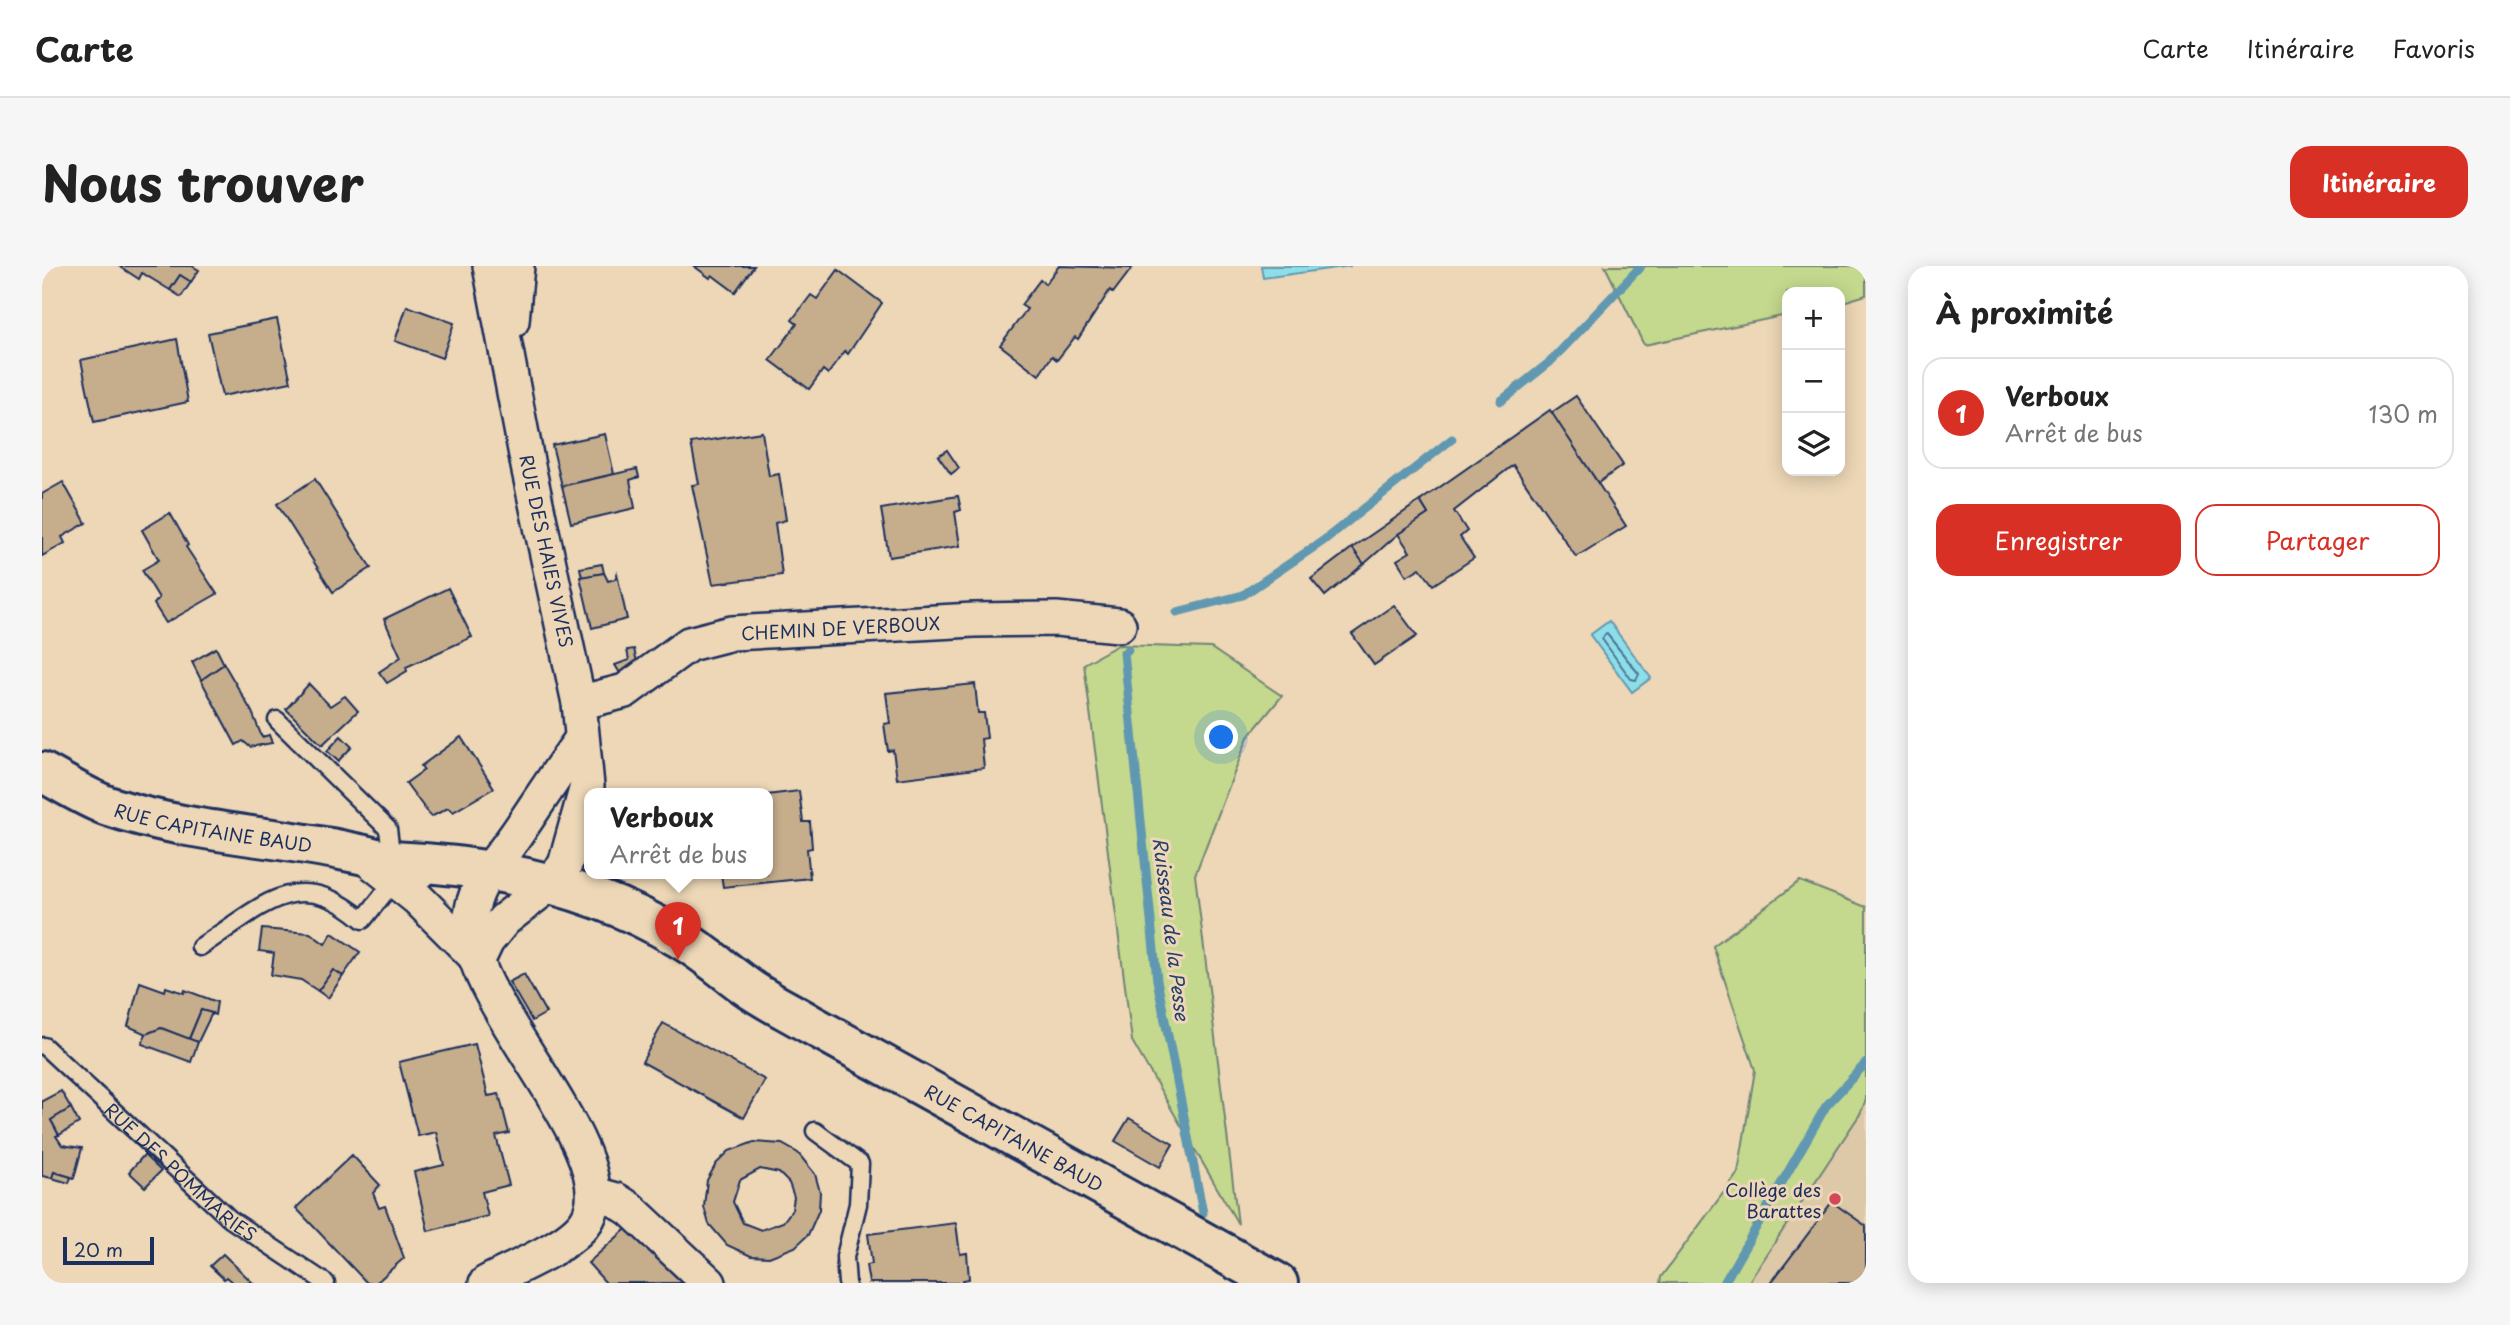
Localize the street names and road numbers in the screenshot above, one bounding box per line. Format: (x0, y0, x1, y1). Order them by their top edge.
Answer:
street label: RUE DES HAIES VIVES (513, 452, 581, 650)
street label: CHEMIN DE VERBOUX (740, 608, 941, 646)
street label: RUE CAPITAINE BAUD (111, 795, 314, 858)
street label: RUE CAPITAINE BAUD (920, 1077, 1109, 1198)
street label: RUE DES POMMARIES (99, 1096, 263, 1247)

